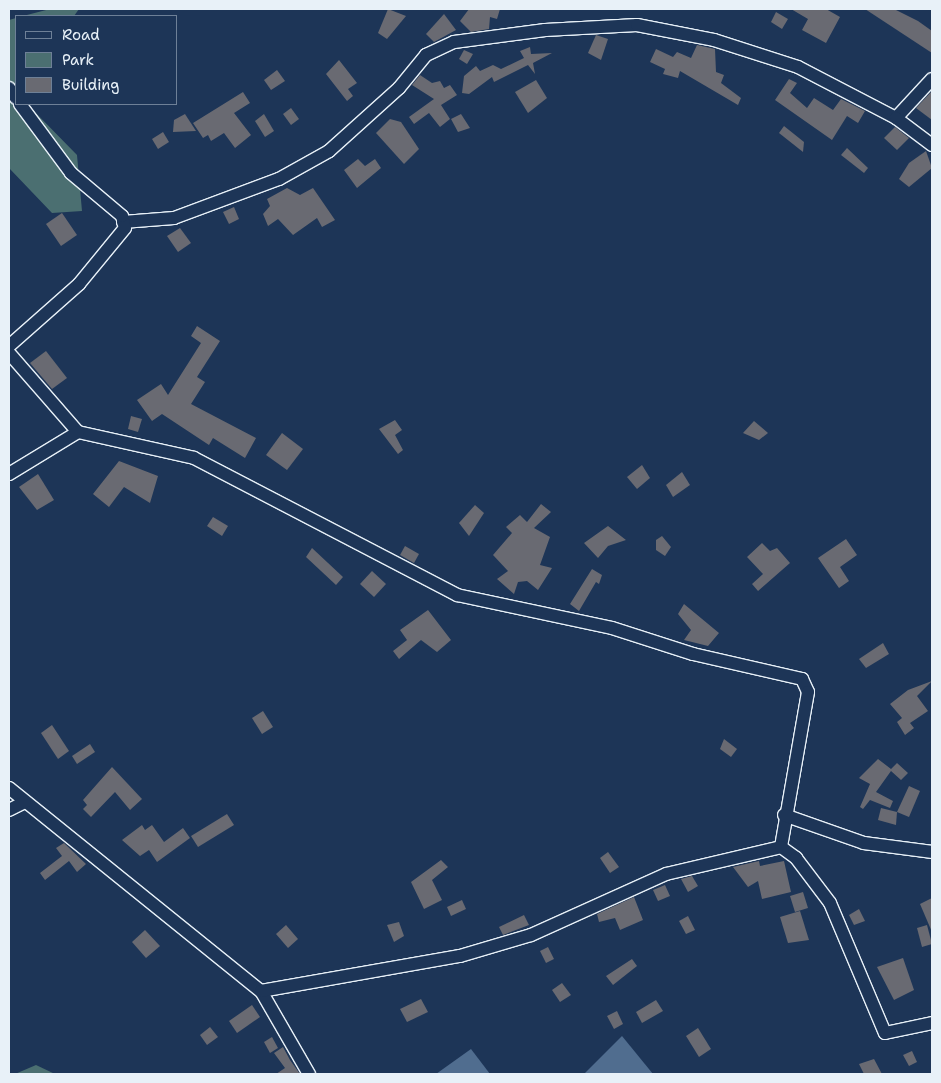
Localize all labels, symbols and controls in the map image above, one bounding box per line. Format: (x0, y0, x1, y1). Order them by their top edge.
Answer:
legend (15, 15, 178, 105)
text: Road (62, 25, 100, 45)
text: Park (62, 50, 94, 70)
text: Building (62, 75, 119, 95)

